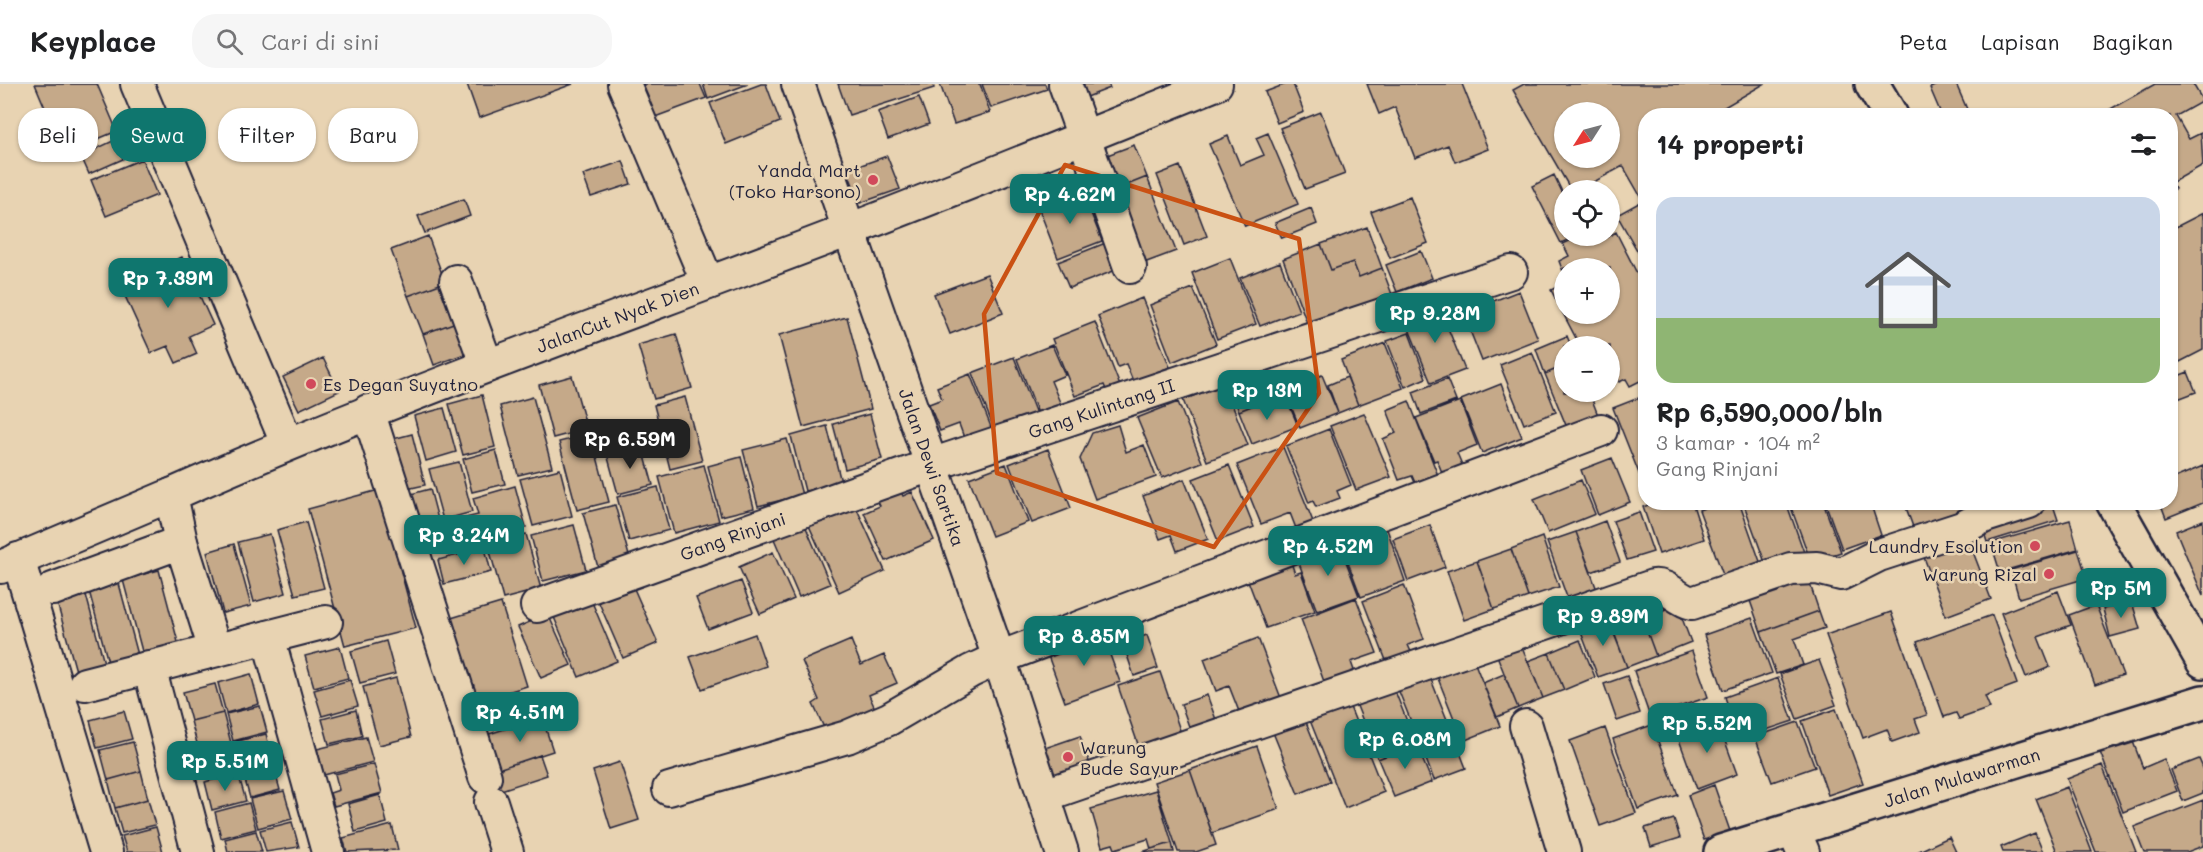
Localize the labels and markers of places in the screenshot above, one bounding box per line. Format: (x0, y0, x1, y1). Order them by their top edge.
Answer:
place label: Yanda Mart (Toko Harsono) (729, 158, 861, 203)
marker: Yanda Mart (Toko Harsono) (866, 173, 880, 187)
pin: Rp 4.62M (1008, 174, 1132, 225)
pin: Rp 7.39M (106, 258, 230, 309)
pin: Rp 9.28M (1373, 293, 1497, 344)
pin: Rp 13M (1218, 370, 1316, 421)
place label: Es Degan Suyatno (323, 372, 478, 396)
marker: Es Degan Suyatno (304, 377, 318, 391)
pin: Rp 6.59M (568, 419, 692, 470)
pin: Rp 3.24M (402, 515, 526, 566)
pin: Rp 4.52M (1266, 526, 1390, 577)
place label: Laundry Esolution (1869, 534, 2023, 558)
marker: Laundry Esolution (2028, 539, 2042, 553)
place label: Warung Rizal (1922, 562, 2037, 586)
marker: Warung Rizal (2042, 567, 2056, 581)
pin: Rp 5M (2079, 568, 2163, 619)
pin: Rp 9.89M (1541, 596, 1665, 647)
pin: Rp 8.85M (1022, 616, 1146, 667)
pin: Rp 4.51M (458, 692, 582, 743)
pin: Rp 5.52M (1645, 703, 1769, 754)
pin: Rp 6.08M (1343, 719, 1467, 770)
place label: Warung Bude Sayur (1080, 735, 1179, 780)
pin: Rp 5.51M (163, 741, 287, 792)
marker: Warung Bude Sayur (1061, 750, 1075, 764)

